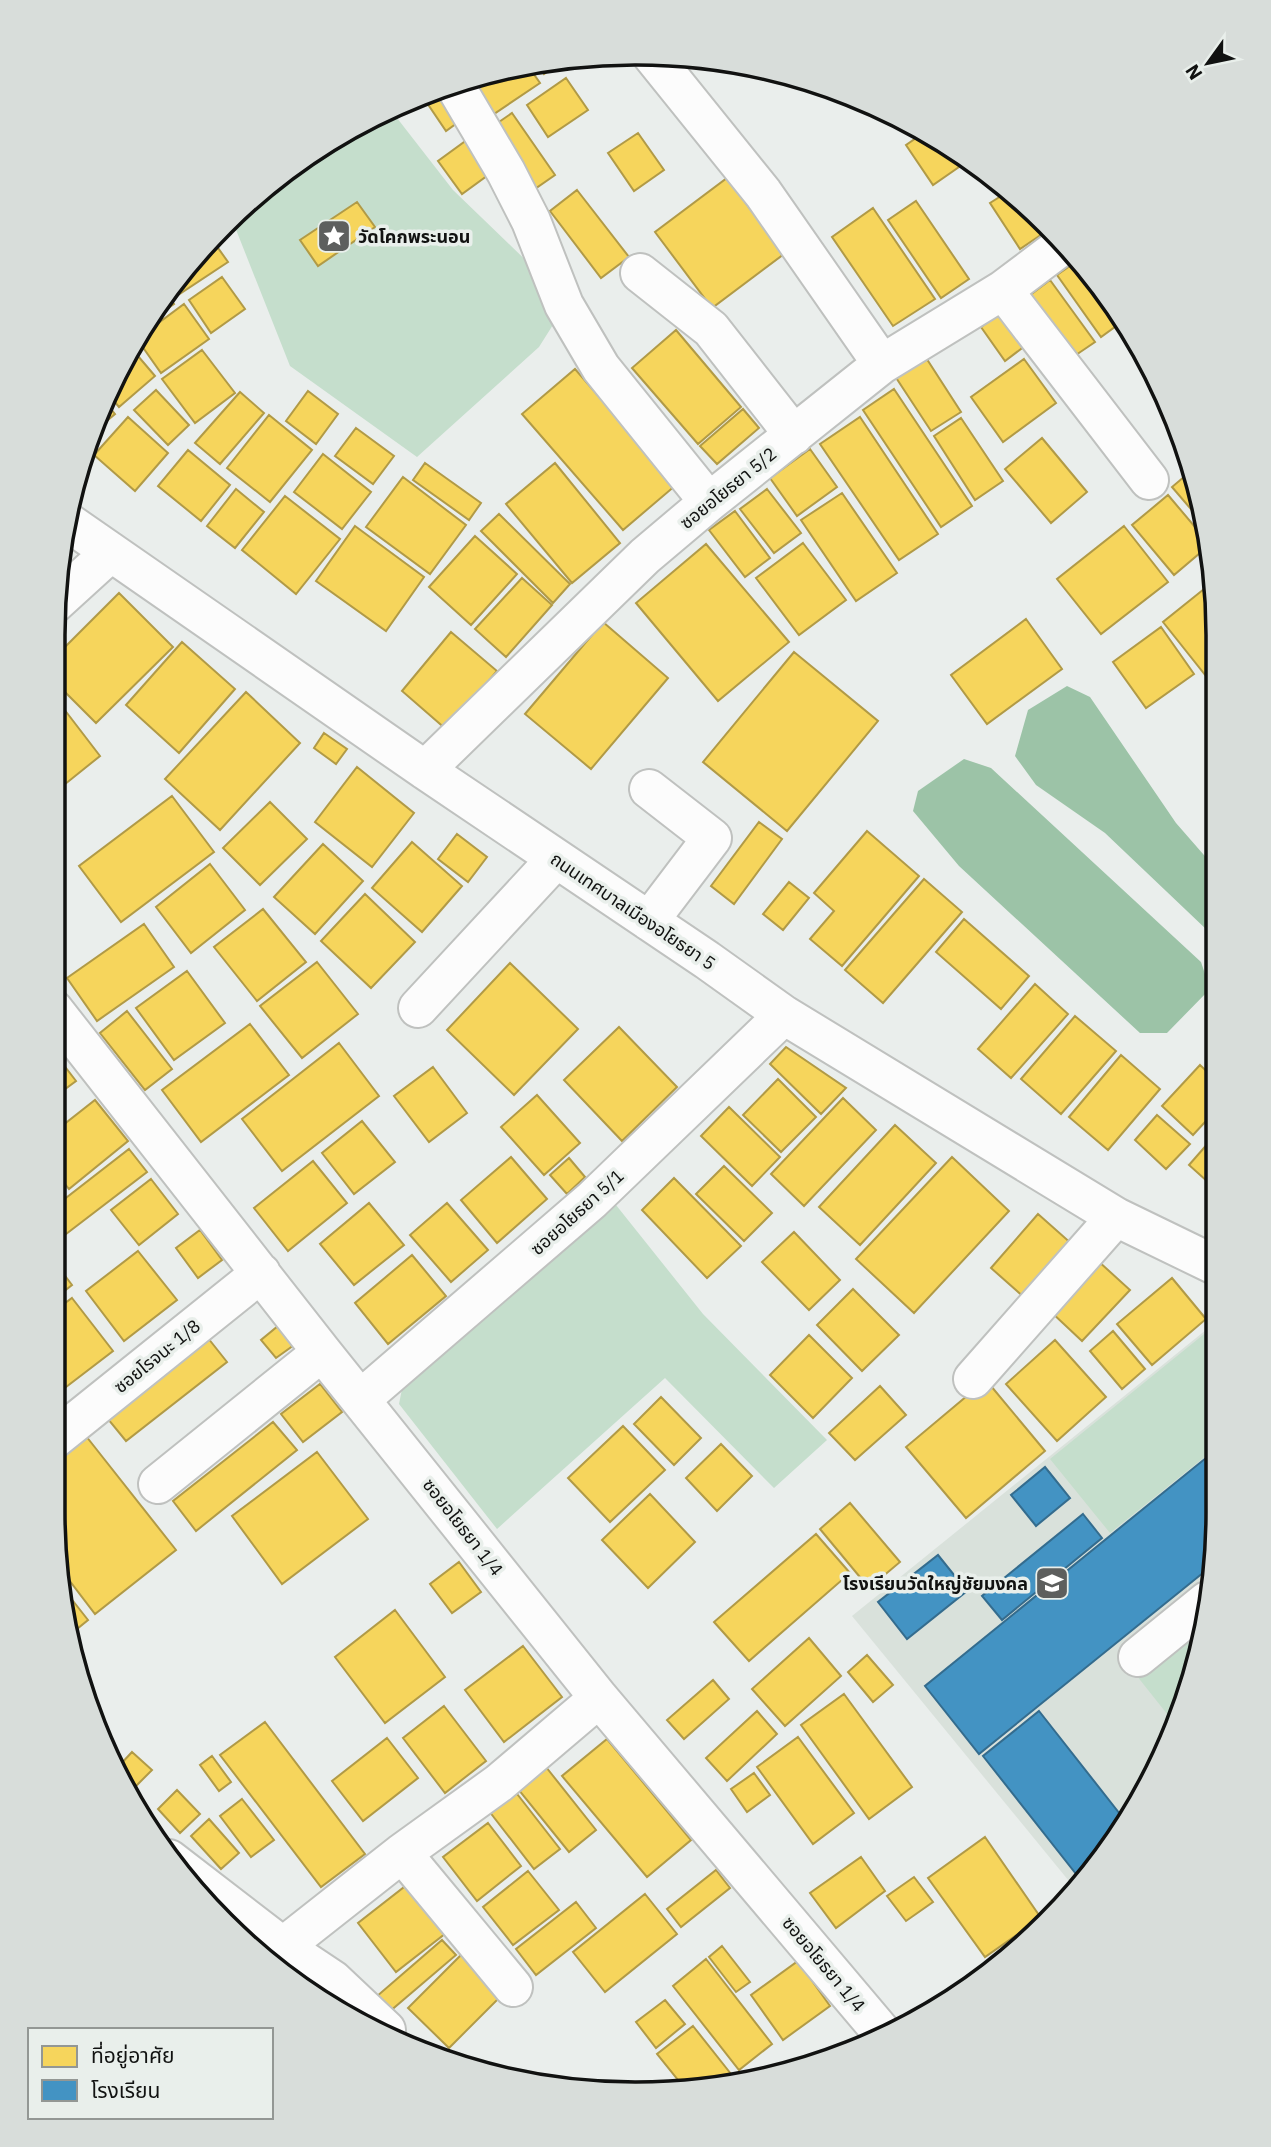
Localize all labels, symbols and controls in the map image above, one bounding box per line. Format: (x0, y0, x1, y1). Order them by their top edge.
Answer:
north arrow (1173, 28, 1243, 98)
text: N (1180, 60, 1208, 85)
place icon: วัดโคกพระนอน (315, 217, 353, 255)
place label: วัดโคกพระนอน (358, 225, 470, 248)
street label: ซอยอโยธยา 5/2 (675, 442, 781, 534)
street label: ถนนเทศบาลเมืองอโยธยา 5 (546, 847, 720, 975)
street label: ซอยอโยธยา 5/1 (526, 1164, 628, 1260)
street label: ซอยโรจนะ 1/8 (109, 1314, 205, 1398)
street label: ซอยอโยธยา 1/4 (418, 1474, 508, 1581)
school or university icon: โรงเรียนวัดใหญ่ชัยมงคล (1033, 1564, 1071, 1602)
place label: โรงเรียนวัดใหญ่ชัยมงคล (843, 1572, 1028, 1595)
street label: ซอยอโยธยา 1/4 (777, 1912, 871, 2017)
legend (28, 2028, 273, 2119)
text: ที่อยู่อาศัย (91, 2041, 175, 2069)
text: โรงเรียน (91, 2076, 160, 2104)

